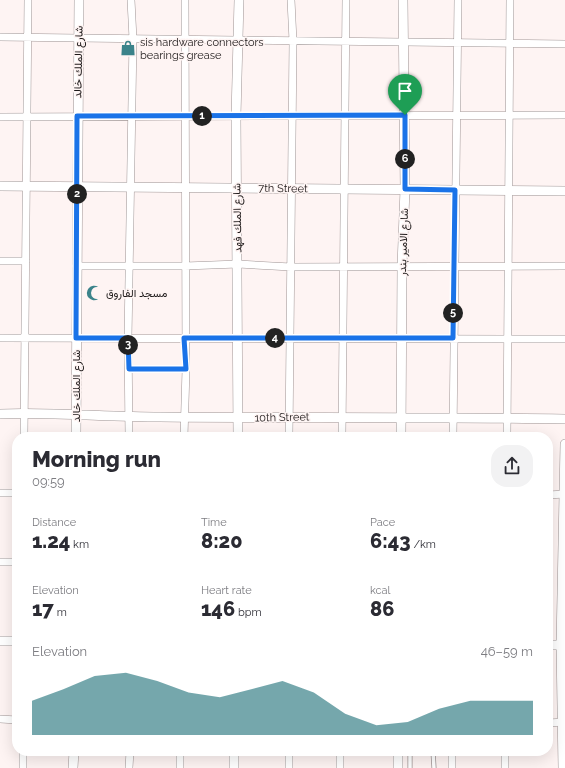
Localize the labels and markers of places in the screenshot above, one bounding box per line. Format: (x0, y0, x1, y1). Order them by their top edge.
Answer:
place label: sis hardware connectors bearings grease (140, 36, 264, 62)
shop icon: sis hardware connectors bearings grease (119, 39, 137, 57)
pin (388, 74, 422, 115)
pin: 1 (192, 106, 212, 126)
pin: 6 (395, 149, 415, 169)
pin: 2 (67, 184, 87, 204)
mosque icon: مسجد الفاروق (85, 284, 103, 302)
place label: مسجد الفاروق (106, 287, 168, 300)
pin: 5 (443, 303, 463, 323)
pin: 4 (265, 328, 285, 348)
pin: 3 (118, 335, 138, 355)

